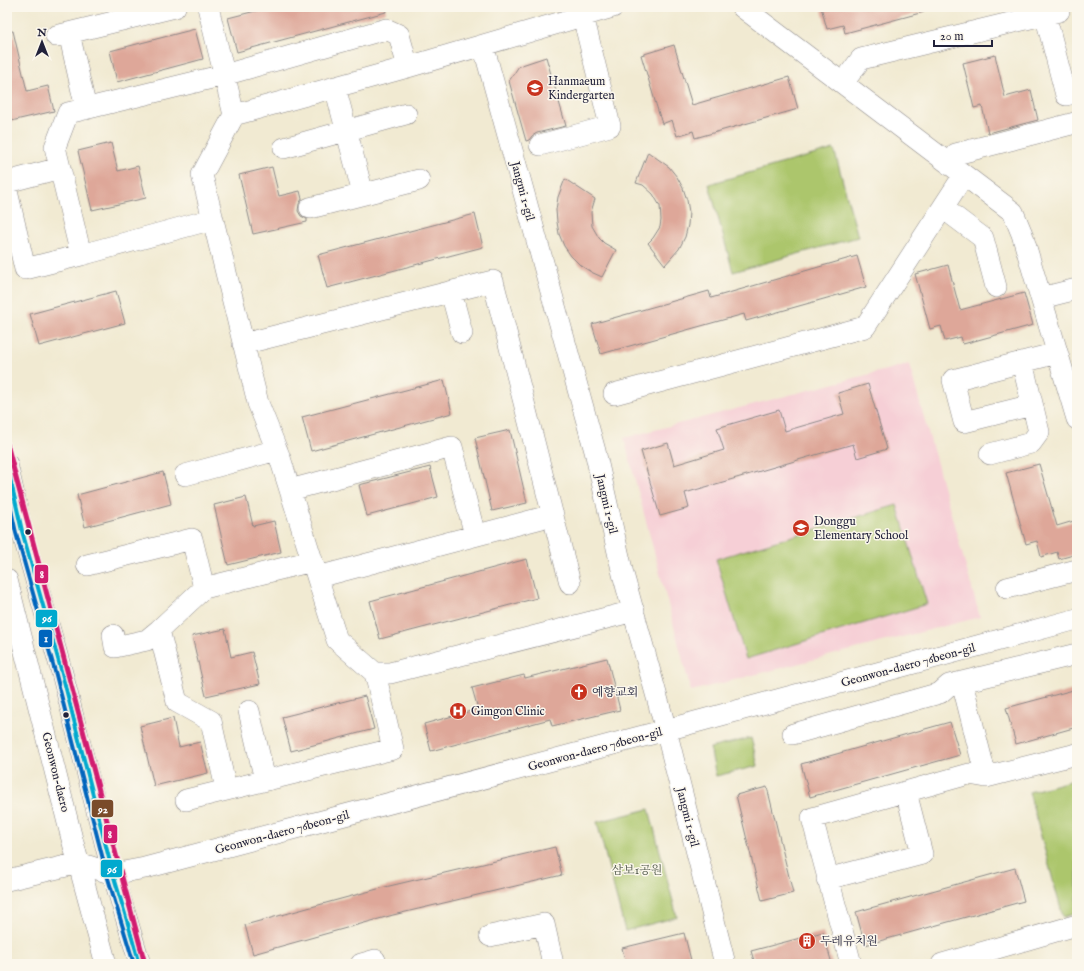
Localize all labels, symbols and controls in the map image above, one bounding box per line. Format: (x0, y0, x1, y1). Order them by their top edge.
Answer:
north arrow (22, 22, 62, 62)
scale bar (934, 22, 992, 48)
text: N (36, 26, 47, 40)
text: 20 m (940, 29, 963, 44)
place label: Hanmaeum Kindergarten (548, 74, 615, 103)
school or university icon: Hanmaeum Kindergarten (525, 78, 545, 98)
street label: Jangmi 1-gil (506, 158, 538, 223)
street label: Jangmi 1-gil (591, 471, 621, 536)
place label: Donggu Elementary School (814, 514, 909, 543)
school or university icon: Donggu Elementary School (791, 518, 811, 538)
unlabelled marker (23, 527, 33, 537)
line badge: 8 (34, 564, 49, 584)
text: 8 (40, 568, 44, 582)
line badge: 96 (35, 609, 58, 628)
text: 96 (41, 612, 53, 626)
line badge: 1 (38, 629, 53, 648)
text: 1 (44, 632, 48, 646)
street label: Geonwon-daero 76beon-gil (839, 640, 978, 691)
church icon: 예향교회 (569, 682, 589, 702)
place label: 예향교회 (592, 685, 638, 700)
hospital icon: Gimgon Clinic (448, 701, 468, 721)
place label: Gimgon Clinic (471, 704, 545, 719)
unlabelled marker (61, 710, 71, 720)
street label: Geonwon-daero 76beon-gil (526, 724, 665, 775)
street label: Geonwon-daero (38, 731, 73, 814)
street label: Jangmi 1-gil (671, 784, 702, 849)
line badge: 92 (91, 799, 114, 818)
text: 92 (97, 803, 109, 817)
street label: Geonwon-daero 76beon-gil (213, 807, 352, 858)
line badge: 8 (103, 824, 118, 844)
text: 8 (108, 828, 112, 842)
line badge: 96 (100, 859, 123, 878)
text: 96 (106, 863, 118, 877)
park label: 삼보1공원 (612, 863, 662, 878)
building icon: 두레유치원 (797, 931, 817, 951)
place label: 두레유치원 (820, 934, 878, 949)

